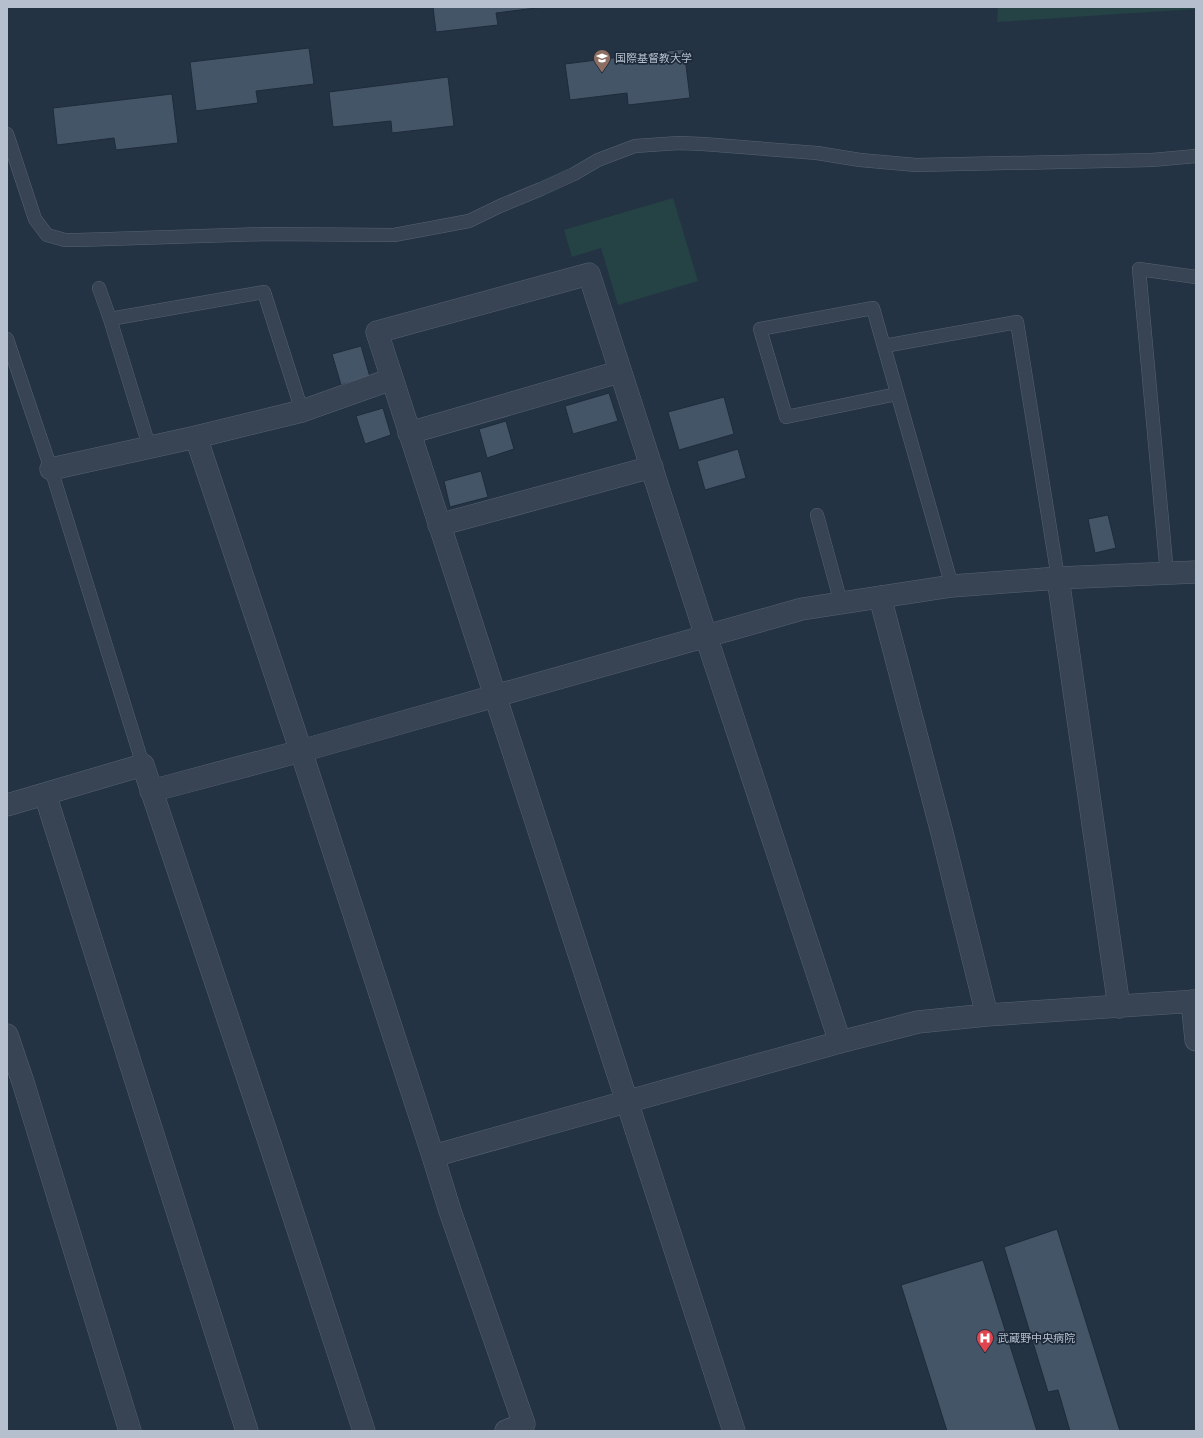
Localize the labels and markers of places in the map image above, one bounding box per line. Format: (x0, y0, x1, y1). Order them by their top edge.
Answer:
school or university icon: 国際基督教大学 (592, 48, 612, 73)
place label: 国際基督教大学 (615, 51, 692, 65)
hospital icon: 武蔵野中央病院 (975, 1328, 995, 1353)
place label: 武蔵野中央病院 (998, 1331, 1075, 1345)

